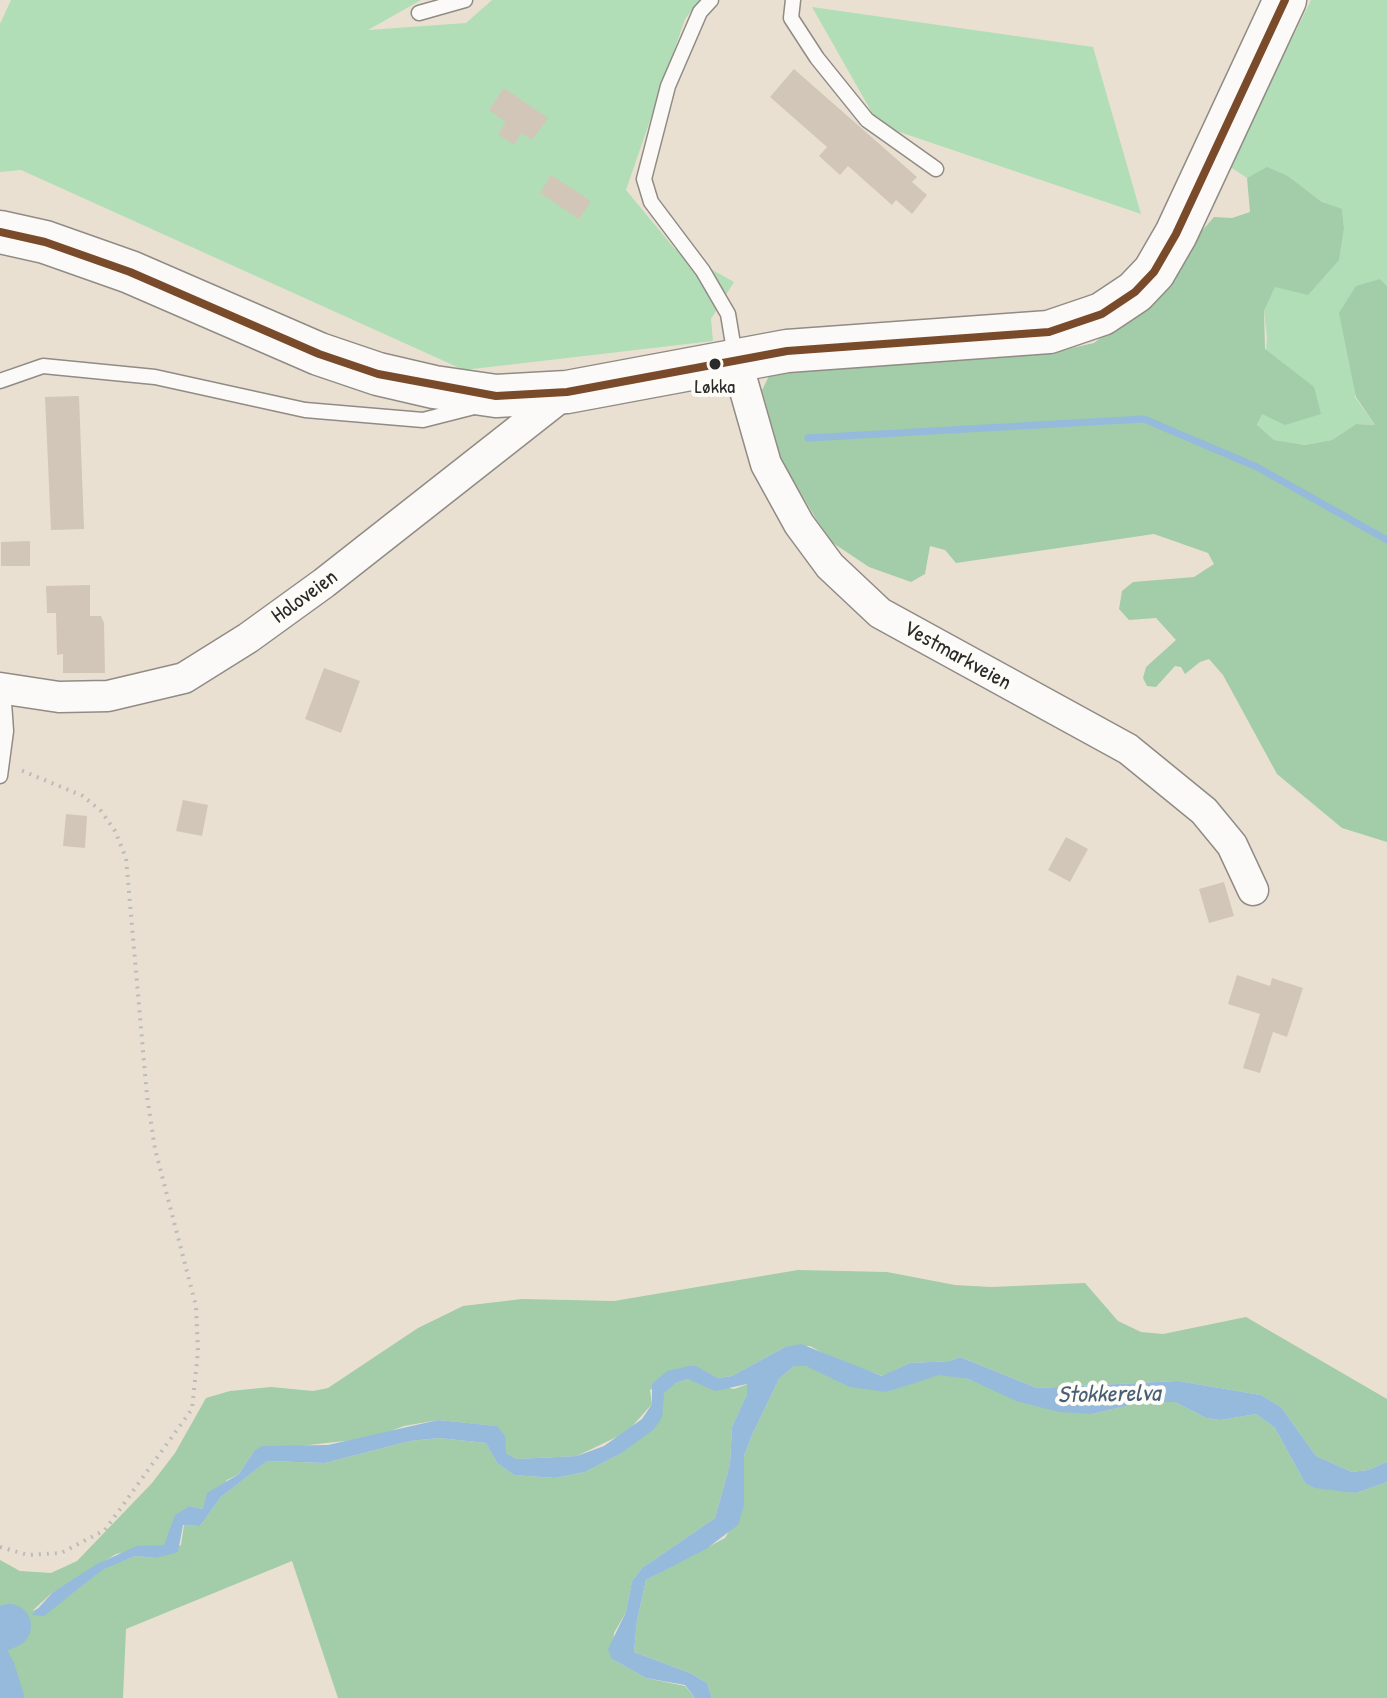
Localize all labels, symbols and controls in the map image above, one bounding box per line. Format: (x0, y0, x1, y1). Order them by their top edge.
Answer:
marker: Løkka (707, 356, 723, 372)
place label: Løkka (695, 376, 735, 400)
street label: Holoveien (267, 564, 343, 630)
street label: Vestmarkveien (898, 615, 1016, 697)
water label: Stokkerelva (1057, 1380, 1161, 1410)

